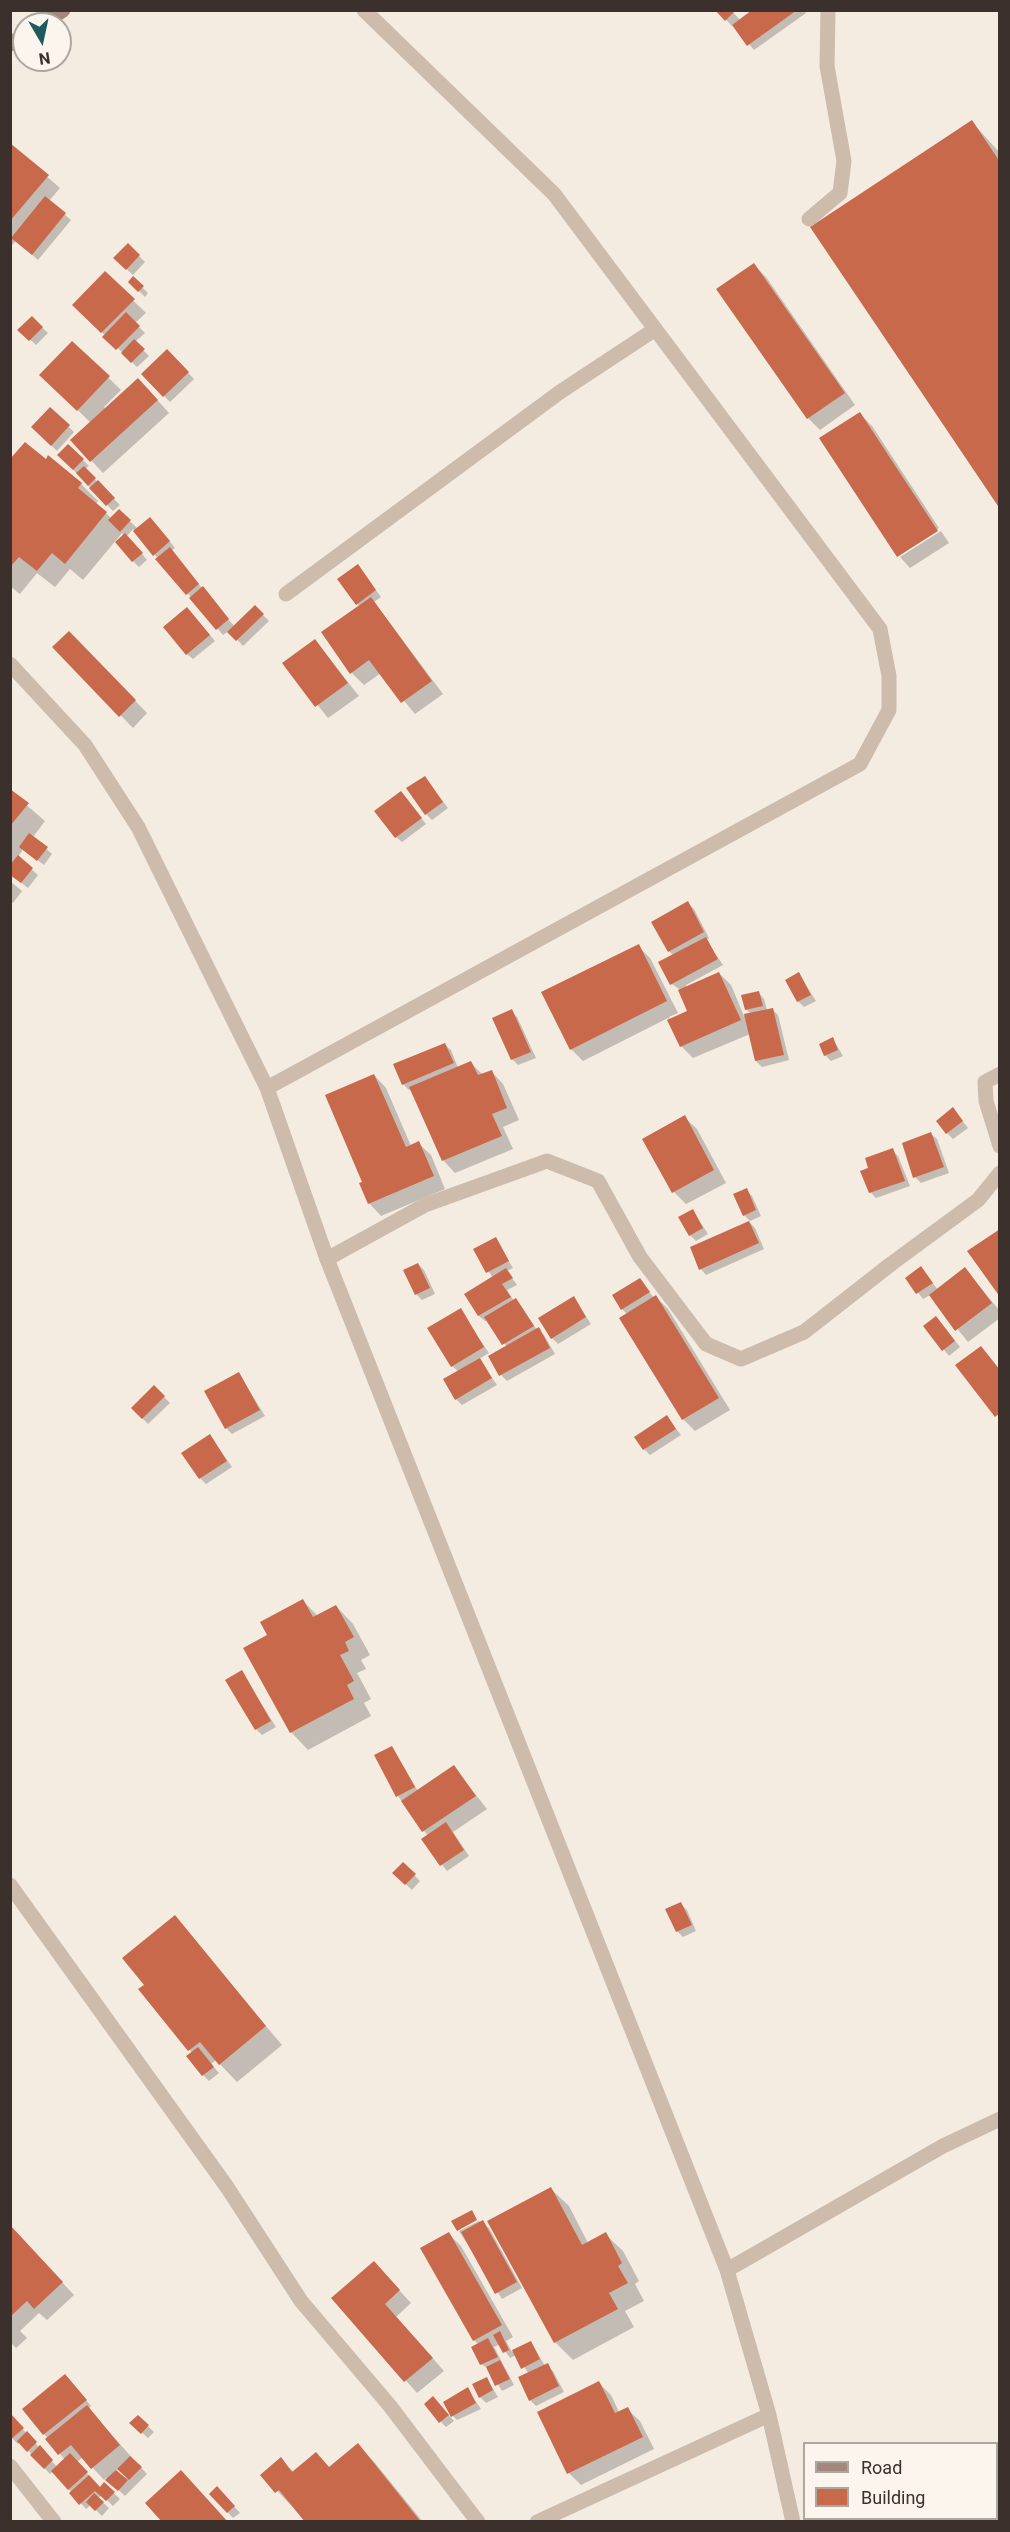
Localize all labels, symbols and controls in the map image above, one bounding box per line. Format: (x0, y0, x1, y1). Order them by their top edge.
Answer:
north arrow (12, 12, 72, 72)
text: N (38, 48, 52, 69)
legend (803, 2442, 998, 2520)
text: Road (861, 2457, 902, 2478)
text: Building (861, 2487, 925, 2508)

